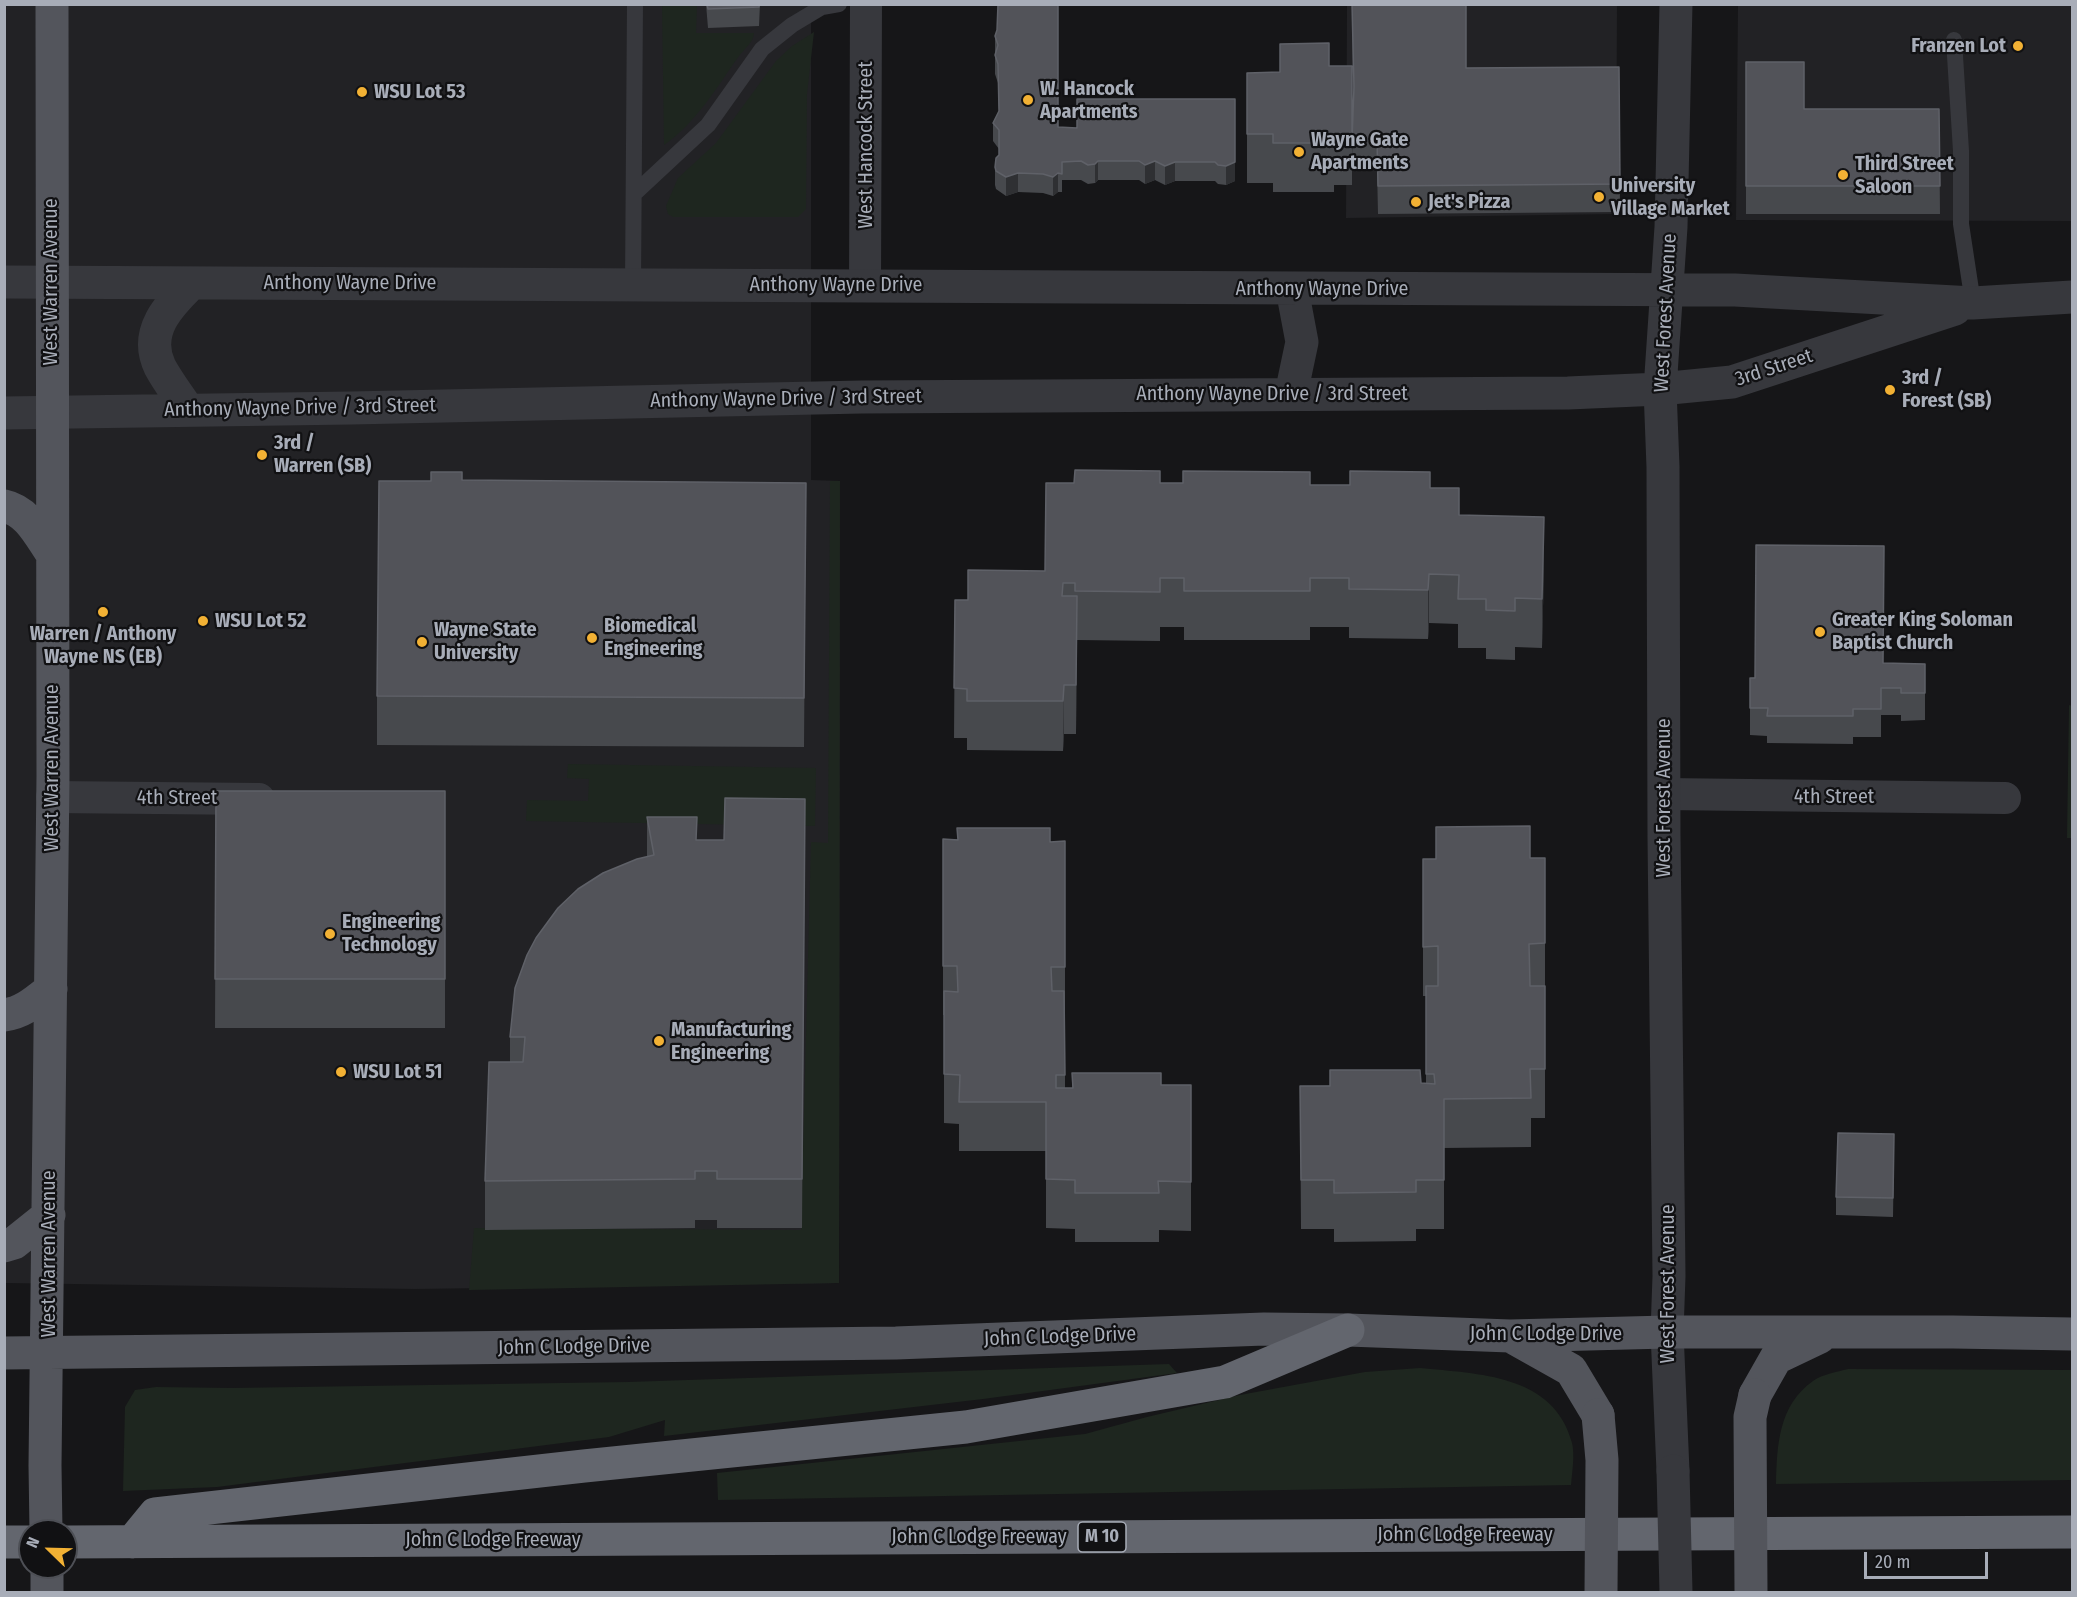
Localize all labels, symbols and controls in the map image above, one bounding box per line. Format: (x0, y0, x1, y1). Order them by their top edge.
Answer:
place label: Franzen Lot (1911, 34, 2006, 58)
marker: Franzen Lot (2011, 39, 2025, 53)
street label: West Hancock Street (854, 61, 878, 229)
place label: W. Hancock Apartments (1040, 77, 1138, 124)
place label: WSU Lot 53 (374, 80, 465, 104)
marker: WSU Lot 53 (355, 85, 369, 99)
marker: W. Hancock Apartments (1021, 93, 1035, 107)
place label: Wayne Gate Apartments (1311, 128, 1409, 175)
marker: Wayne Gate Apartments (1292, 145, 1306, 159)
place label: Third Street Saloon (1855, 152, 1954, 199)
marker: Third Street Saloon (1836, 168, 1850, 182)
place label: University Village Market (1611, 174, 1730, 221)
place label: Jet's Pizza (1428, 190, 1510, 214)
marker: University Village Market (1592, 190, 1606, 204)
marker: Jet's Pizza (1409, 195, 1423, 209)
street label: West Warren Avenue (39, 198, 63, 366)
street label: West Forest Avenue (1650, 233, 1682, 393)
street label: Anthony Wayne Drive (264, 271, 436, 295)
street label: Anthony Wayne Drive (750, 273, 922, 297)
street label: Anthony Wayne Drive (1236, 277, 1408, 301)
street label: 3rd Street (1732, 344, 1816, 392)
place label: 3rd / Forest (SB) (1902, 366, 1991, 413)
street label: Anthony Wayne Drive / 3rd Street (1136, 382, 1408, 406)
marker: 3rd / Forest (SB) (1883, 383, 1897, 397)
street label: Anthony Wayne Drive / 3rd Street (650, 385, 922, 413)
street label: Anthony Wayne Drive / 3rd Street (164, 394, 436, 422)
place label: 3rd / Warren (SB) (274, 431, 371, 478)
marker: 3rd / Warren (SB) (255, 448, 269, 462)
marker: Warren / Anthony Wayne NS (EB) (96, 605, 110, 619)
place label: Greater King Soloman Baptist Church (1832, 608, 2013, 655)
place label: WSU Lot 52 (215, 609, 306, 633)
marker: WSU Lot 52 (196, 614, 210, 628)
place label: Biomedical Engineering (604, 614, 703, 661)
place label: Wayne State University (434, 618, 537, 665)
place label: Warren / Anthony Wayne NS (EB) (30, 622, 176, 669)
marker: Greater King Soloman Baptist Church (1813, 625, 1827, 639)
marker: Biomedical Engineering (585, 631, 599, 645)
marker: Wayne State University (415, 635, 429, 649)
street label: West Warren Avenue (40, 684, 64, 852)
street label: West Forest Avenue (1652, 718, 1676, 878)
street label: 4th Street (1794, 785, 1874, 809)
street label: 4th Street (137, 786, 217, 810)
place label: Engineering Technology (342, 910, 441, 957)
marker: Engineering Technology (323, 927, 337, 941)
place label: Manufacturing Engineering (671, 1018, 791, 1065)
marker: Manufacturing Engineering (652, 1034, 666, 1048)
place label: WSU Lot 51 (353, 1060, 442, 1084)
marker: WSU Lot 51 (334, 1065, 348, 1079)
street label: West Warren Avenue (37, 1170, 61, 1338)
street label: West Forest Avenue (1656, 1204, 1680, 1364)
street label: John C Lodge Drive (983, 1322, 1137, 1352)
street label: John C Lodge Drive (1470, 1322, 1622, 1346)
street label: John C Lodge Drive (498, 1334, 650, 1360)
north arrow (18, 1519, 78, 1579)
road number: M 10 (1078, 1522, 1126, 1552)
street label: John C Lodge Freeway (1377, 1523, 1553, 1547)
street label: John C Lodge Freeway (891, 1525, 1067, 1549)
street label: John C Lodge Freeway (405, 1528, 581, 1552)
text: N (22, 1534, 43, 1551)
scale bar (1867, 1540, 1992, 1578)
text: 20 m (1875, 1551, 1910, 1573)

